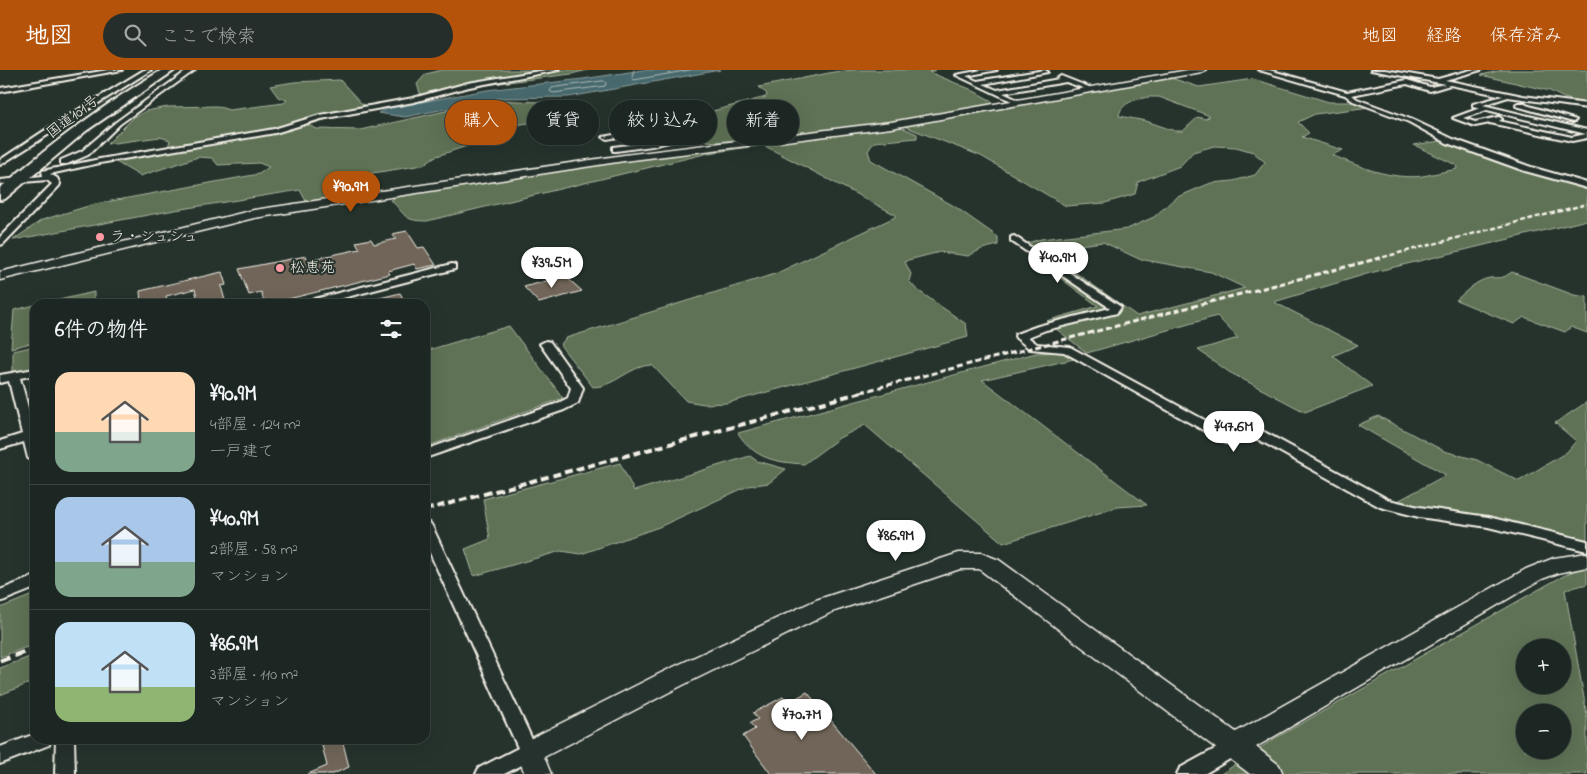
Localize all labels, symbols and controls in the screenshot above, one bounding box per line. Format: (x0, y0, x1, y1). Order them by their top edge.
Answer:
search box (103, 13, 453, 58)
text: 地図 (25, 20, 73, 55)
icon: search (121, 21, 149, 49)
text: ここで検索 (161, 24, 256, 51)
text: 地図 (1362, 24, 1398, 50)
text: 経路 (1426, 24, 1462, 50)
text: 保存済み (1490, 24, 1562, 50)
street label: 国道101号 (42, 90, 104, 144)
chip: 購入 (445, 100, 517, 145)
chip: 賃貸 (527, 100, 599, 145)
chip: 絞り込み (609, 100, 717, 145)
chip: 新着 (727, 100, 799, 145)
pin: ¥90.9M (310, 170, 392, 213)
text: ¥90.9M (333, 175, 369, 199)
place label: ラ・シュシュ (110, 226, 198, 248)
marker: ラ・シュシュ (94, 231, 106, 243)
pin: ¥40.9M (1017, 242, 1099, 284)
pin: ¥39.5M (511, 246, 593, 289)
text: ¥40.9M (1039, 246, 1077, 270)
text: ¥39.5M (532, 251, 572, 275)
place label: 松恵苑 (290, 257, 335, 279)
marker: 松恵苑 (274, 262, 286, 274)
icon: filters (377, 315, 405, 343)
text: 6件の物件 (55, 316, 148, 346)
text: ¥90.9M (210, 380, 257, 410)
icon: home (95, 392, 155, 452)
pin: ¥47.6M (1193, 410, 1275, 453)
text: 4部屋 · 124 m² (210, 413, 301, 437)
text: ¥47.6M (1214, 415, 1254, 439)
text: 一戸建て (210, 440, 274, 464)
text: ¥40.9M (210, 505, 259, 535)
icon: home (95, 517, 155, 577)
pin: ¥86.9M (855, 520, 937, 562)
text: ¥86.9M (877, 524, 915, 548)
text: 2部屋 · 58 m² (210, 538, 298, 562)
text: マンション (210, 565, 289, 589)
text: ¥86.9M (210, 630, 259, 660)
map controls (1516, 639, 1571, 759)
button: + (1516, 639, 1571, 694)
icon: home (95, 642, 155, 702)
text: 3部屋 · 110 m² (210, 663, 298, 687)
text: マンション (210, 690, 289, 714)
pin: ¥70.7M (761, 698, 843, 741)
text: ¥70.7M (782, 703, 822, 727)
button: − (1516, 704, 1571, 759)

